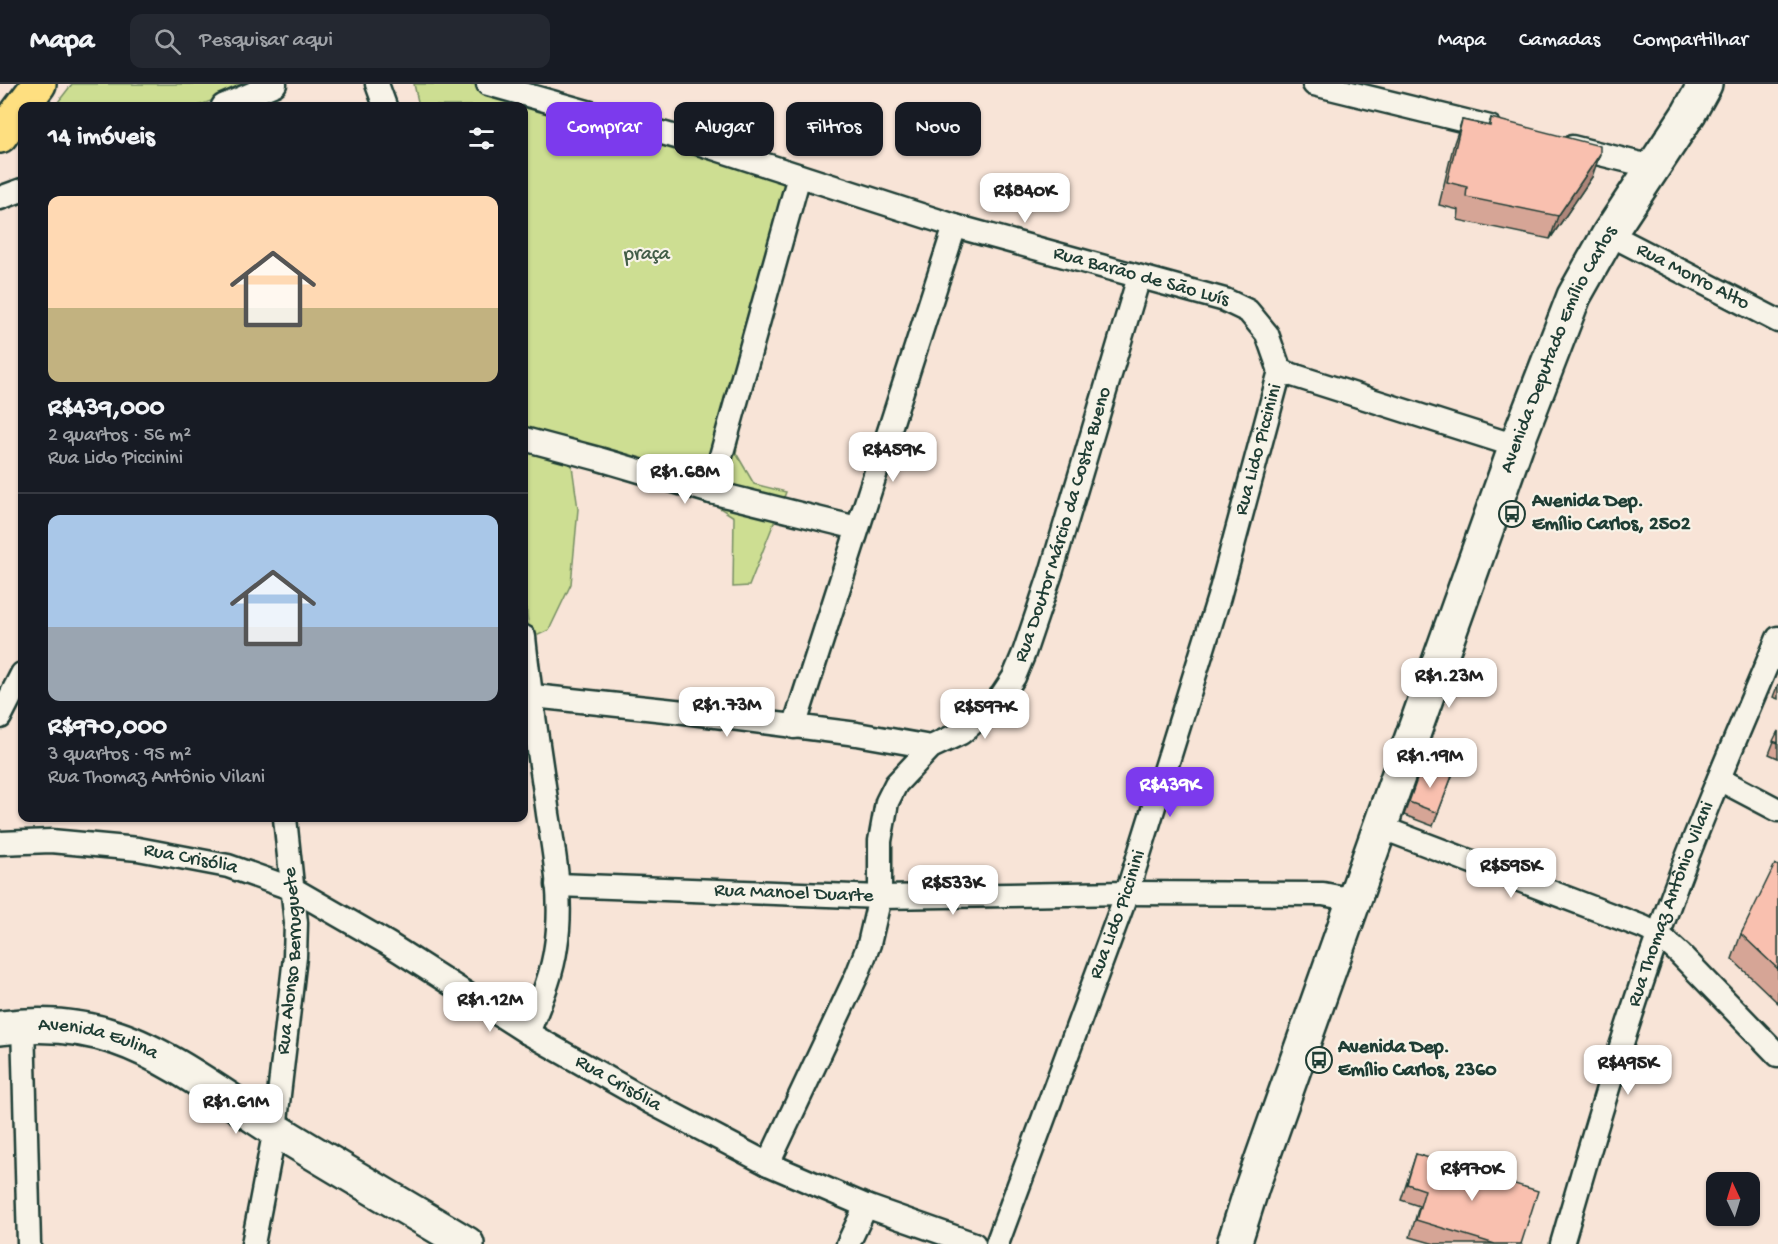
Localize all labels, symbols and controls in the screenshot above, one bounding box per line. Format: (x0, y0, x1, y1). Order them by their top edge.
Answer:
search box (130, 14, 550, 68)
text: Mapa (30, 25, 94, 58)
icon: search (151, 25, 184, 58)
text: Pesquisar aqui (199, 28, 333, 54)
text: Mapa (1438, 29, 1486, 54)
text: Camadas (1519, 29, 1600, 54)
text: Compartilhar (1633, 29, 1748, 54)
chip: Comprar (546, 102, 662, 156)
chip: Alugar (674, 102, 774, 156)
chip: Filtros (786, 102, 883, 156)
chip: Novo (895, 102, 981, 156)
icon: filters (465, 122, 498, 155)
text: 14 imóveis (48, 123, 155, 154)
pin: R$840K (976, 173, 1074, 224)
text: R$840K (994, 181, 1056, 204)
street label: Avenida Deputado Emílio Carlos (1496, 221, 1623, 476)
icon: home (219, 235, 327, 343)
street label: Rua Morro Alto (1632, 238, 1753, 316)
street label: Rua Barão de São Luís (1051, 242, 1232, 312)
park label: praça (623, 244, 671, 267)
street label: Rua Lido Piccinini (1230, 381, 1288, 518)
street label: Rua Doutor Márcio da Costa Bueno (1010, 384, 1117, 666)
text: R$439,000 (48, 394, 165, 425)
text: 2 quartos · 56 m² (48, 425, 191, 448)
pin: R$459K (844, 432, 942, 483)
text: R$459K (863, 440, 923, 463)
text: Rua Lido Piccinini (48, 448, 183, 471)
pin: R$1.68M (630, 454, 740, 505)
text: R$1.68M (651, 462, 719, 485)
place label: Avenida Dep. Emílio Carlos, 2502 (1531, 491, 1691, 537)
bus stop icon: Avenida Dep. Emílio Carlos, 2502 (1497, 499, 1527, 529)
icon: home (219, 554, 327, 662)
pin: R$1.23M (1394, 658, 1504, 709)
text: R$1.23M (1415, 666, 1483, 689)
pin: R$1.73M (672, 687, 782, 738)
pin: R$597K (936, 689, 1034, 740)
text: R$1.73M (693, 695, 761, 718)
text: R$597K (954, 697, 1016, 720)
text: R$970,000 (48, 713, 167, 744)
pin: R$1.19M (1375, 738, 1485, 789)
text: 3 quartos · 95 m² (48, 744, 192, 767)
text: R$1.19M (1397, 746, 1463, 769)
text: Rua Thomaz Antônio Vilani (48, 767, 265, 790)
pin: R$439K (1121, 767, 1219, 818)
text: R$439K (1140, 775, 1200, 798)
street label: Rua Thomaz Antônio Vilani (1623, 798, 1720, 1010)
street label: Rua Crisólia (142, 839, 242, 880)
street label: Rua Lido Piccinini (1085, 847, 1151, 982)
pin: R$595K (1462, 848, 1560, 899)
text: R$595K (1480, 856, 1542, 879)
pin: R$533K (904, 865, 1002, 916)
street label: Rua Alonso Berruguete (272, 866, 308, 1056)
text: R$533K (922, 873, 984, 896)
street label: Rua Manoel Duarte (714, 879, 875, 908)
pin: R$1.12M (435, 982, 545, 1033)
text: R$1.12M (457, 990, 523, 1013)
street label: Avenida Eulina (38, 1014, 163, 1066)
place label: Avenida Dep. Emílio Carlos, 2360 (1337, 1037, 1497, 1083)
bus stop icon: Avenida Dep. Emílio Carlos, 2360 (1304, 1045, 1334, 1075)
pin: R$495K (1579, 1045, 1677, 1096)
street label: Rua Crisólia (571, 1050, 666, 1118)
text: R$495K (1598, 1053, 1658, 1076)
pin: R$1.61M (181, 1084, 291, 1135)
text: R$1.61M (203, 1092, 269, 1115)
pin: R$970K (1423, 1151, 1521, 1202)
text: R$970K (1441, 1159, 1503, 1182)
north arrow (1706, 1172, 1760, 1226)
map controls (1706, 1172, 1760, 1226)

